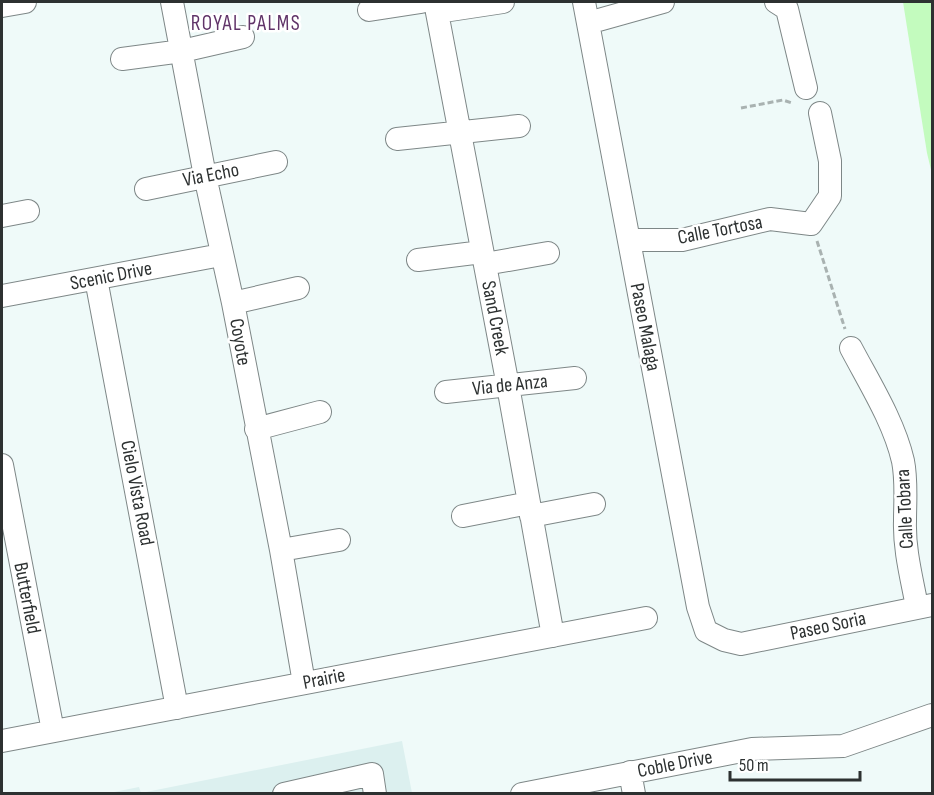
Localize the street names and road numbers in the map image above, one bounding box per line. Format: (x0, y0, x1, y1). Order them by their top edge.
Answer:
street label: Via Echo (181, 158, 241, 192)
street label: Calle Tortosa (676, 210, 764, 250)
street label: Scenic Drive (68, 256, 154, 296)
street label: Sand Creek (476, 279, 514, 357)
street label: Paseo Malaga (625, 281, 665, 373)
street label: Coyote (224, 317, 256, 367)
street label: Via de Anza (471, 369, 549, 401)
street label: Cielo Vista Road (115, 438, 159, 548)
street label: Calle Tobara (891, 468, 919, 550)
street label: Butterfield (8, 560, 46, 636)
street label: Paseo Soria (788, 606, 868, 646)
street label: Prairie (301, 663, 347, 695)
street label: Coble Drive (635, 745, 715, 783)

